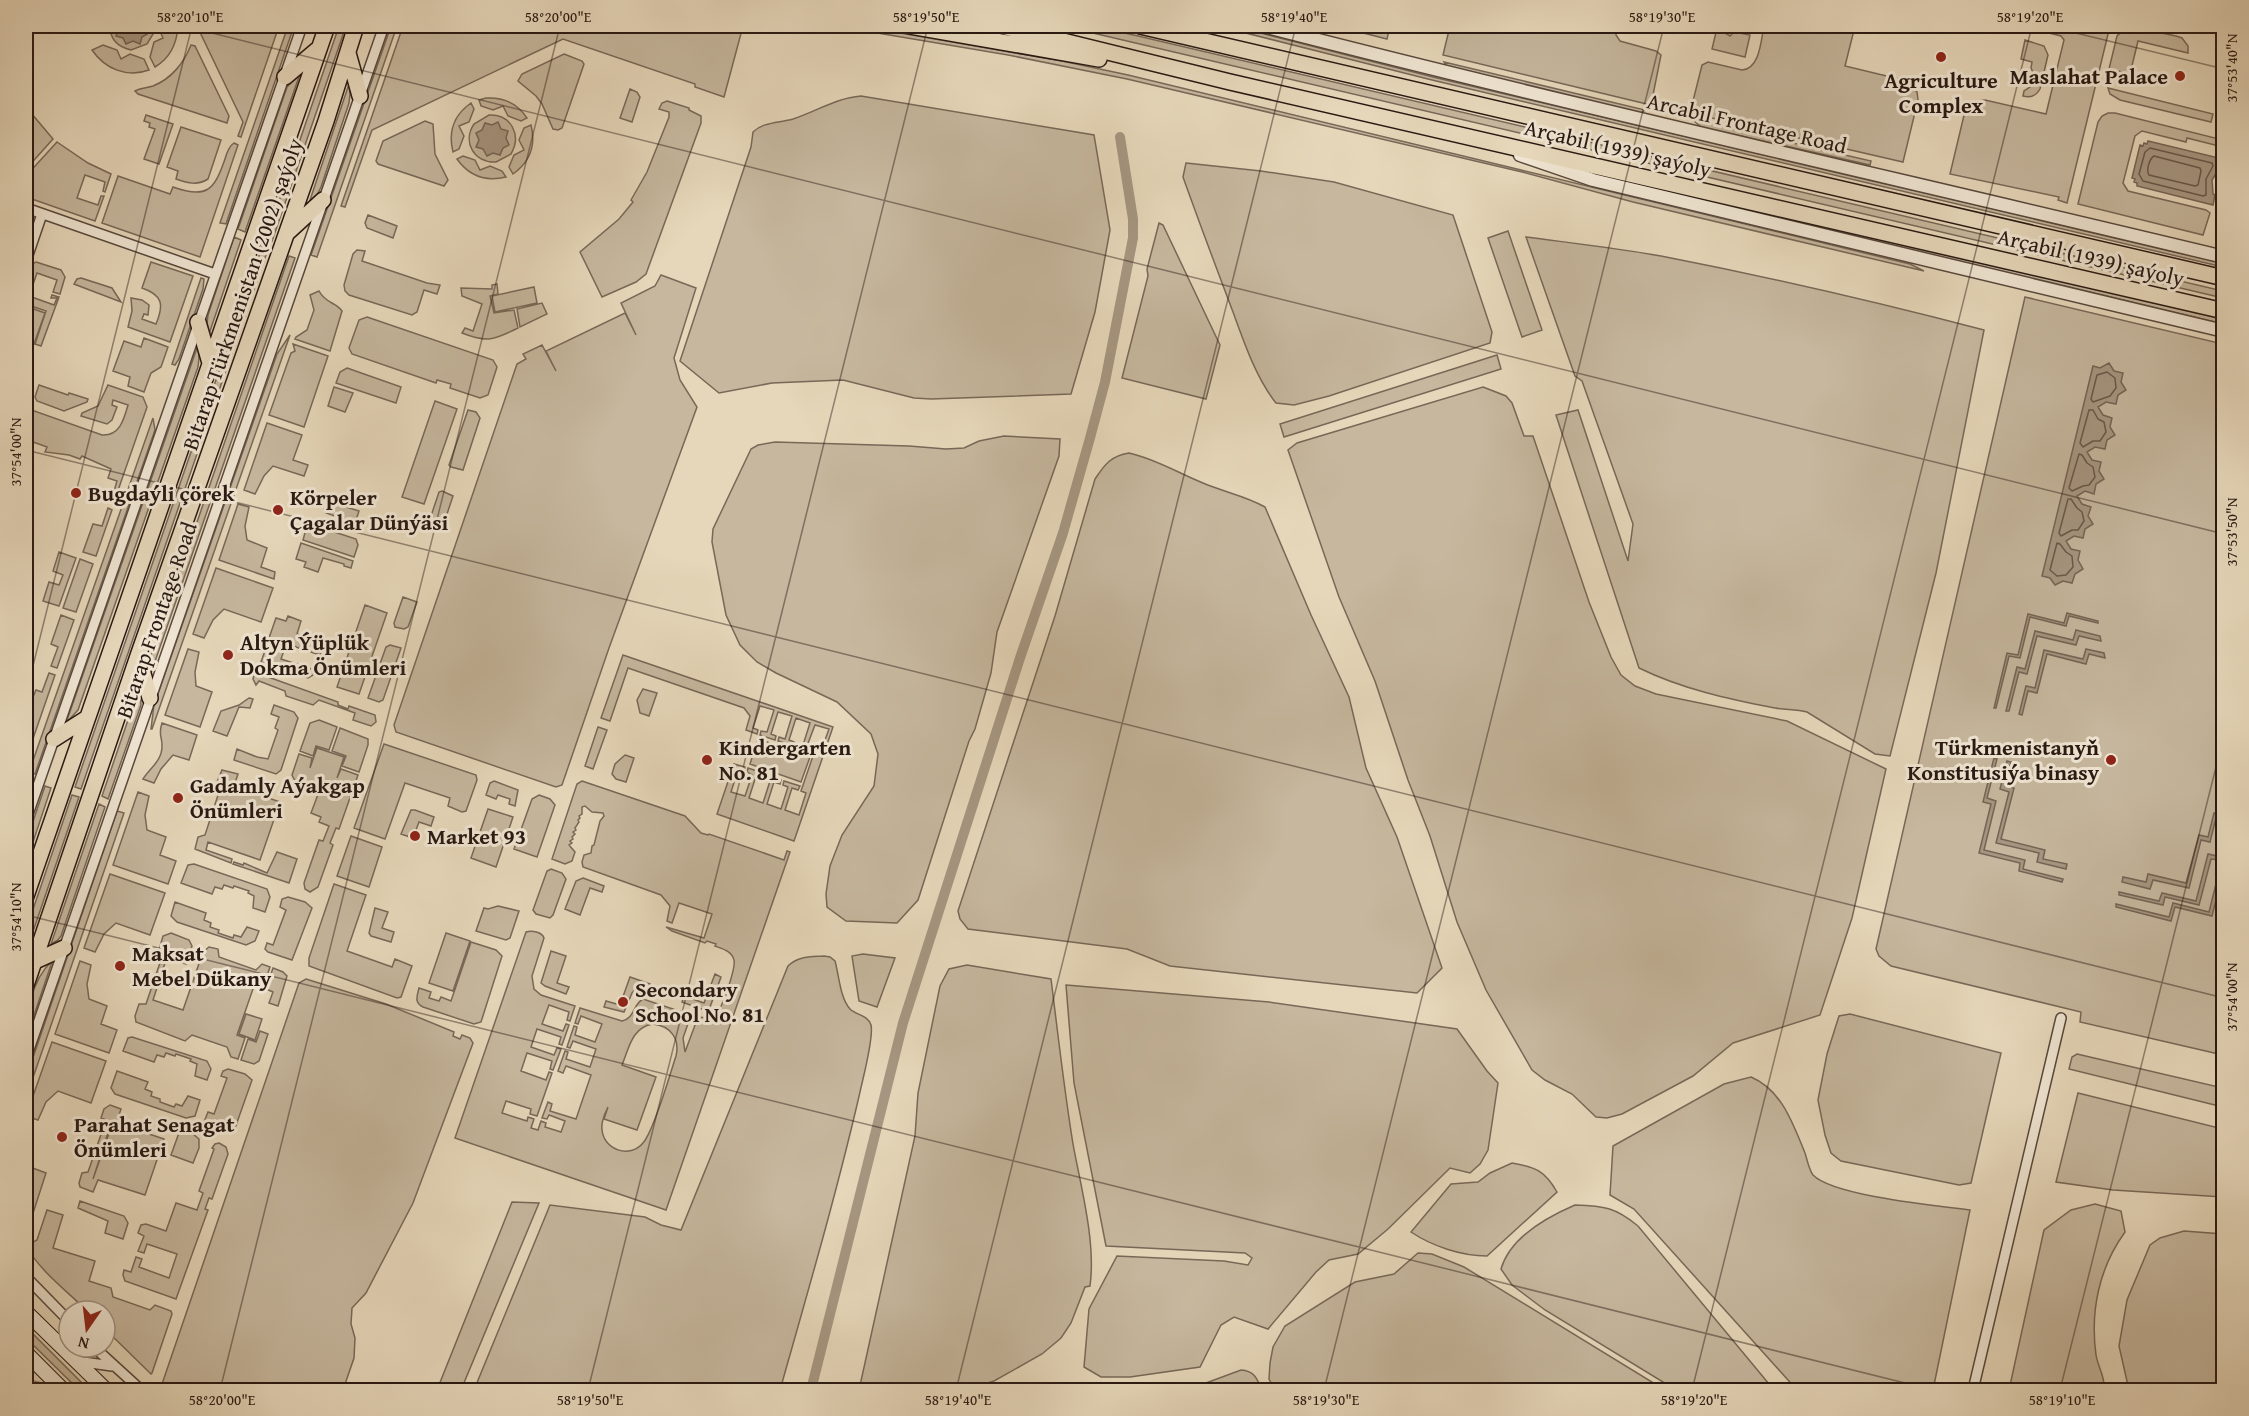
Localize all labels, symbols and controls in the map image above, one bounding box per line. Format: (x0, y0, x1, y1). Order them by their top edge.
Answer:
text: 58°20'10"E (157, 6, 224, 27)
text: 58°20'00"E (525, 6, 592, 27)
text: 58°19'50"E (893, 6, 960, 27)
text: 58°19'40"E (1261, 6, 1328, 27)
text: 58°19'30"E (1629, 6, 1696, 27)
text: 58°19'20"E (1997, 6, 2064, 27)
text: 37°53'40"N (2221, 33, 2242, 102)
marker: Agriculture Complex (1934, 50, 1948, 64)
place label: Maslahat Palace (2010, 60, 2168, 92)
place label: Agriculture Complex (1884, 64, 1998, 121)
marker: Maslahat Palace (2173, 69, 2187, 83)
street label: Arcabil Frontage Road (1644, 84, 1850, 162)
street label: Arçabil (1939) şaýoly (1521, 111, 1715, 185)
street label: Bitarap Türkmenistan (2002) şaýoly (173, 134, 311, 454)
street label: Arçabil (1939) şaýoly (1994, 220, 2188, 294)
text: 37°54'00"N (5, 417, 26, 486)
place label: Bugdaýli çörek (88, 477, 235, 509)
place label: Körpeler Çagalar Dünýäsi (290, 481, 449, 538)
marker: Bugdaýli çörek (69, 486, 83, 500)
text: 37°53'50"N (2221, 497, 2242, 566)
marker: Körpeler Çagalar Dünýäsi (271, 503, 285, 517)
street label: Bitarap Frontage Road (107, 517, 205, 723)
place label: Altyn Ýüplük Dokma Önümleri (240, 626, 407, 683)
marker: Altyn Ýüplük Dokma Önümleri (221, 648, 235, 662)
place label: Kindergarten No. 81 (719, 731, 851, 788)
place label: Türkmenistanyň Konstitusiýa binasy (1907, 731, 2100, 788)
marker: Kindergarten No. 81 (700, 753, 714, 767)
marker: Türkmenistanyň Konstitusiýa binasy (2104, 753, 2118, 767)
place label: Gadamly Aýakgap Önümleri (190, 769, 365, 826)
marker: Gadamly Aýakgap Önümleri (171, 791, 185, 805)
place label: Market 93 (427, 820, 526, 852)
marker: Market 93 (408, 829, 422, 843)
text: 37°54'10"N (5, 882, 26, 951)
place label: Maksat Mebel Dükany (132, 937, 272, 994)
marker: Maksat Mebel Dükany (113, 959, 127, 973)
text: 37°54'00"N (2221, 962, 2242, 1031)
place label: Secondary School No. 81 (635, 973, 765, 1030)
marker: Secondary School No. 81 (616, 995, 630, 1009)
place label: Parahat Senagat Önümleri (74, 1108, 235, 1165)
marker: Parahat Senagat Önümleri (55, 1130, 69, 1144)
north arrow (57, 1299, 117, 1359)
text: N (75, 1331, 91, 1356)
text: 58°20'00"E (189, 1389, 256, 1410)
text: 58°19'50"E (557, 1389, 624, 1410)
text: 58°19'40"E (925, 1389, 992, 1410)
text: 58°19'30"E (1293, 1389, 1360, 1410)
text: 58°19'20"E (1661, 1389, 1728, 1410)
text: 58°19'10"E (2029, 1389, 2096, 1410)

